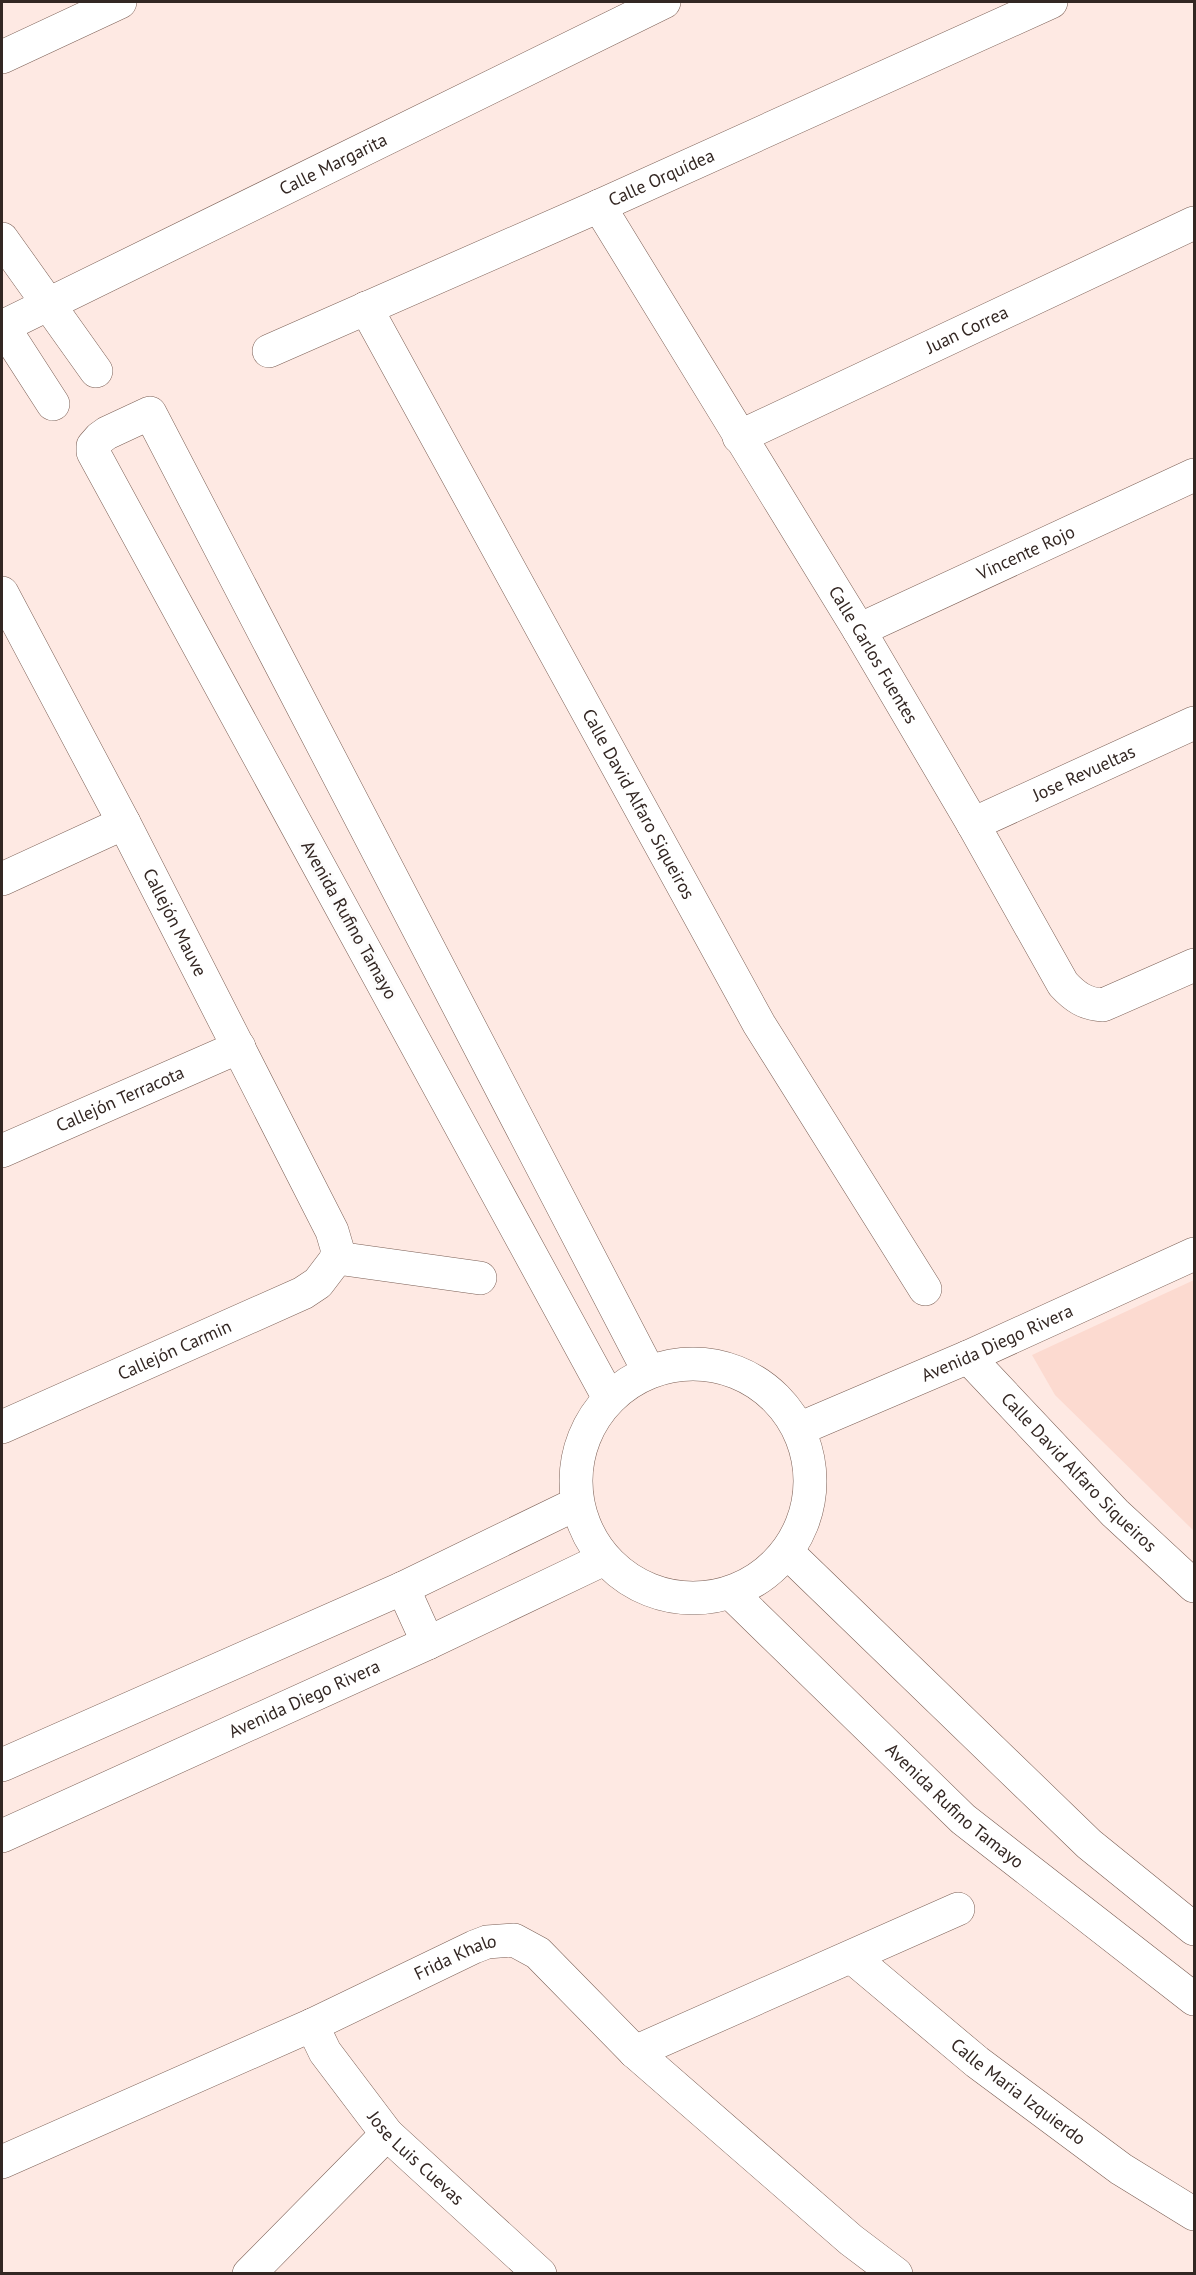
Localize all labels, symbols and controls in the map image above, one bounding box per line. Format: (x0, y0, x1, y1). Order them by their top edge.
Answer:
street label: Calle Margarita (275, 128, 391, 200)
street label: Calle Orquídea (605, 143, 718, 211)
street label: Juan Correa (921, 300, 1012, 359)
street label: Vincente Rojo (972, 520, 1078, 585)
street label: Calle Carlos Fuentes (824, 581, 923, 728)
street label: Calle David Alfaro Siqueiros (577, 705, 700, 903)
street label: Jose Revueltas (1028, 739, 1139, 807)
street label: Avenida Rufino Tamayo (296, 836, 403, 1003)
street label: Callejón Mauve (138, 864, 212, 980)
street label: Callejón Terracota (52, 1061, 188, 1137)
street label: Avenida Diego Rivera (918, 1299, 1076, 1387)
street label: Callejón Carmin (114, 1314, 235, 1385)
street label: Calle David Alfaro Siqueiros (996, 1387, 1162, 1557)
street label: Avenida Diego Rivera (225, 1654, 383, 1743)
street label: Avenida Rufino Tamayo (881, 1738, 1029, 1873)
street label: Frida Khalo (410, 1929, 497, 1985)
street label: Calle Maria Izquierdo (946, 2033, 1090, 2150)
street label: Jose Luis Cuevas (362, 2105, 469, 2210)

